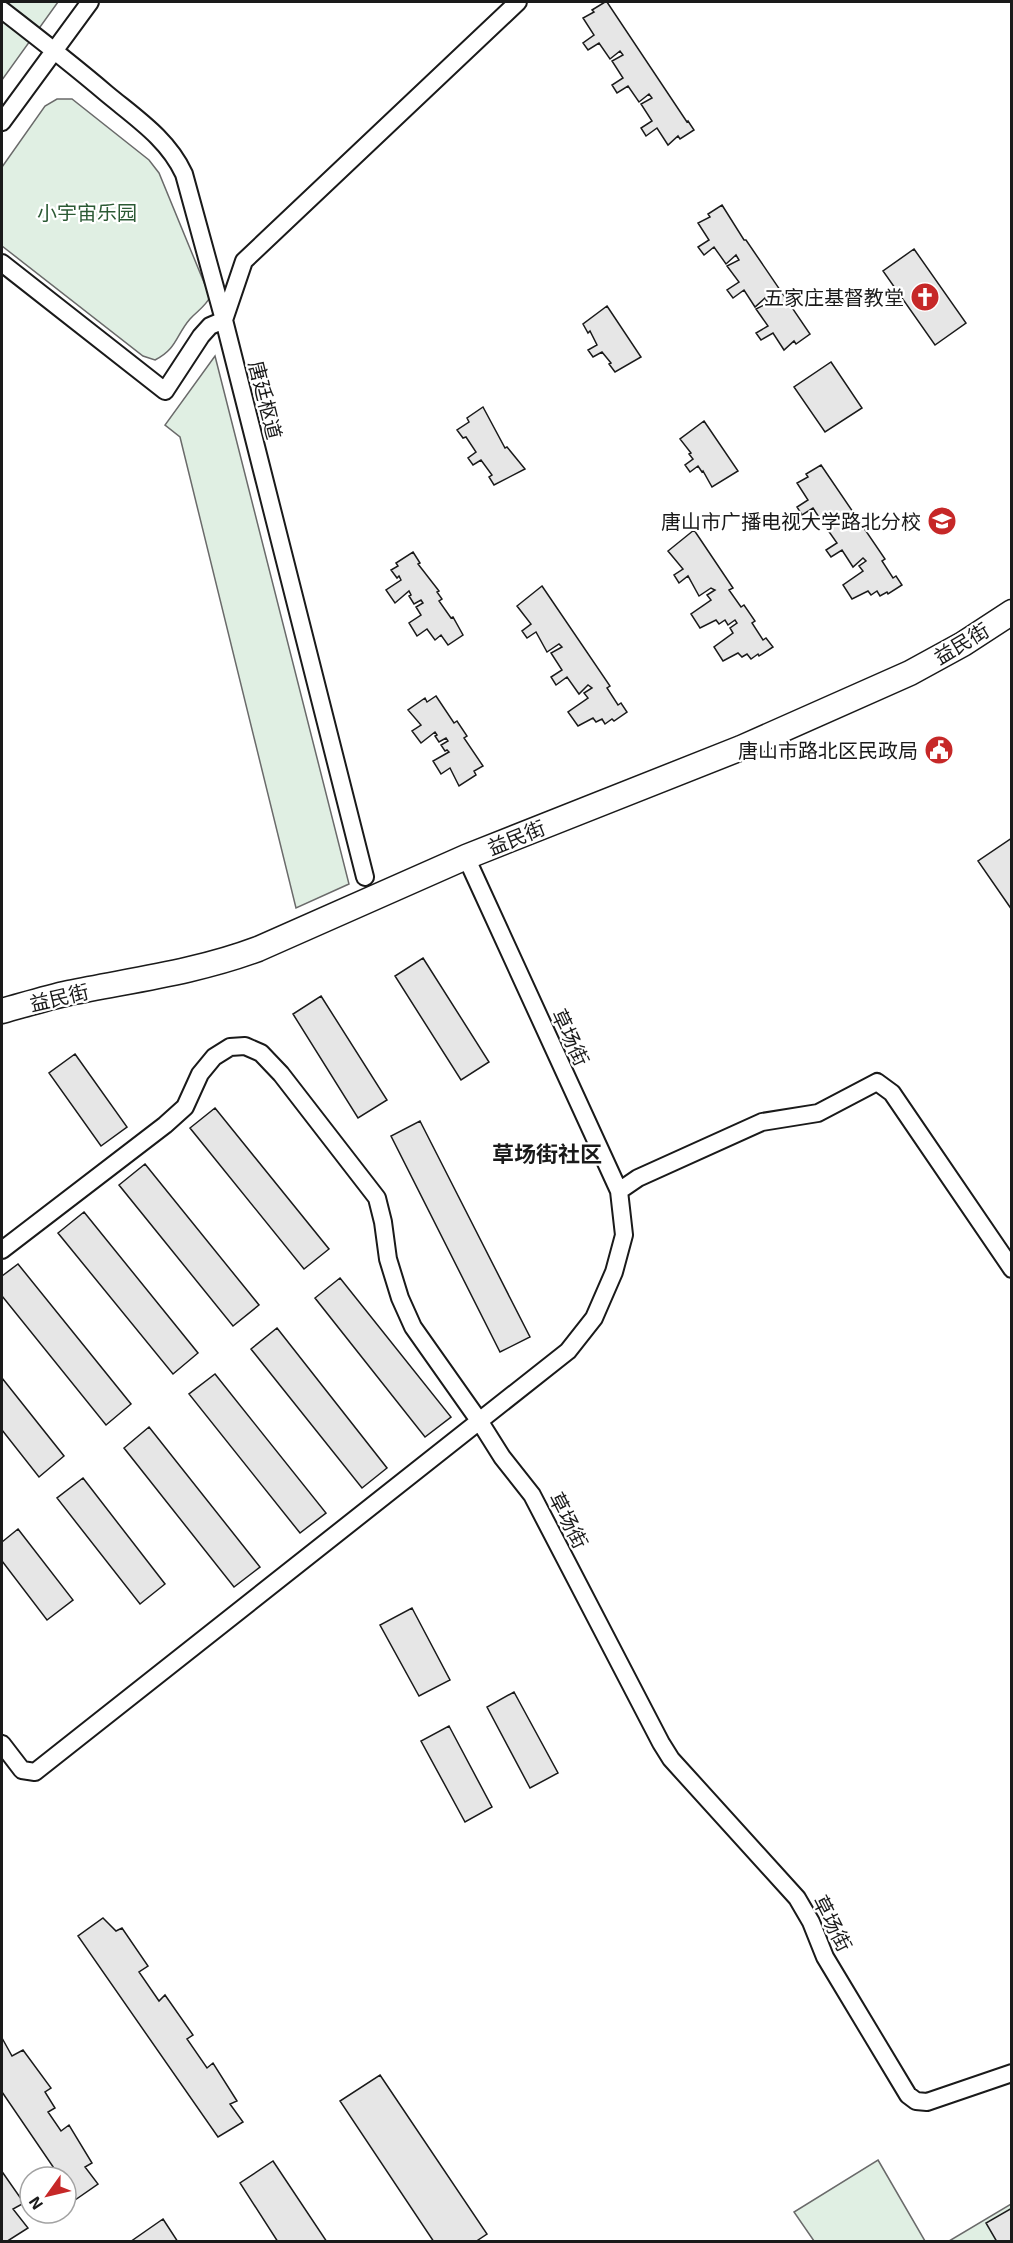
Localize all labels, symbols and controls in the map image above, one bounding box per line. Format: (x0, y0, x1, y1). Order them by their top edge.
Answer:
park label: 小宇宙乐园 (37, 200, 137, 224)
church icon: 五家庄基督教堂 (909, 281, 941, 313)
place label: 五家庄基督教堂 (764, 285, 904, 309)
street label: 唐廷枢道 (245, 358, 287, 442)
school or university icon: 唐山市广播电视大学路北分校 (926, 505, 958, 537)
place label: 唐山市广播电视大学路北分校 (661, 509, 921, 533)
street label: 益民街 (929, 617, 993, 669)
public building icon: 唐山市路北区民政局 (923, 734, 955, 766)
place label: 唐山市路北区民政局 (738, 738, 918, 762)
street label: 益民街 (484, 815, 548, 859)
street label: 益民街 (27, 979, 91, 1015)
street label: 草场街 (547, 1005, 595, 1069)
district label: 草场街社区 (492, 1140, 602, 1166)
street label: 草场街 (545, 1488, 593, 1552)
street label: 草场街 (809, 1891, 857, 1955)
north arrow (18, 2165, 78, 2225)
text: N (24, 2194, 46, 2214)

